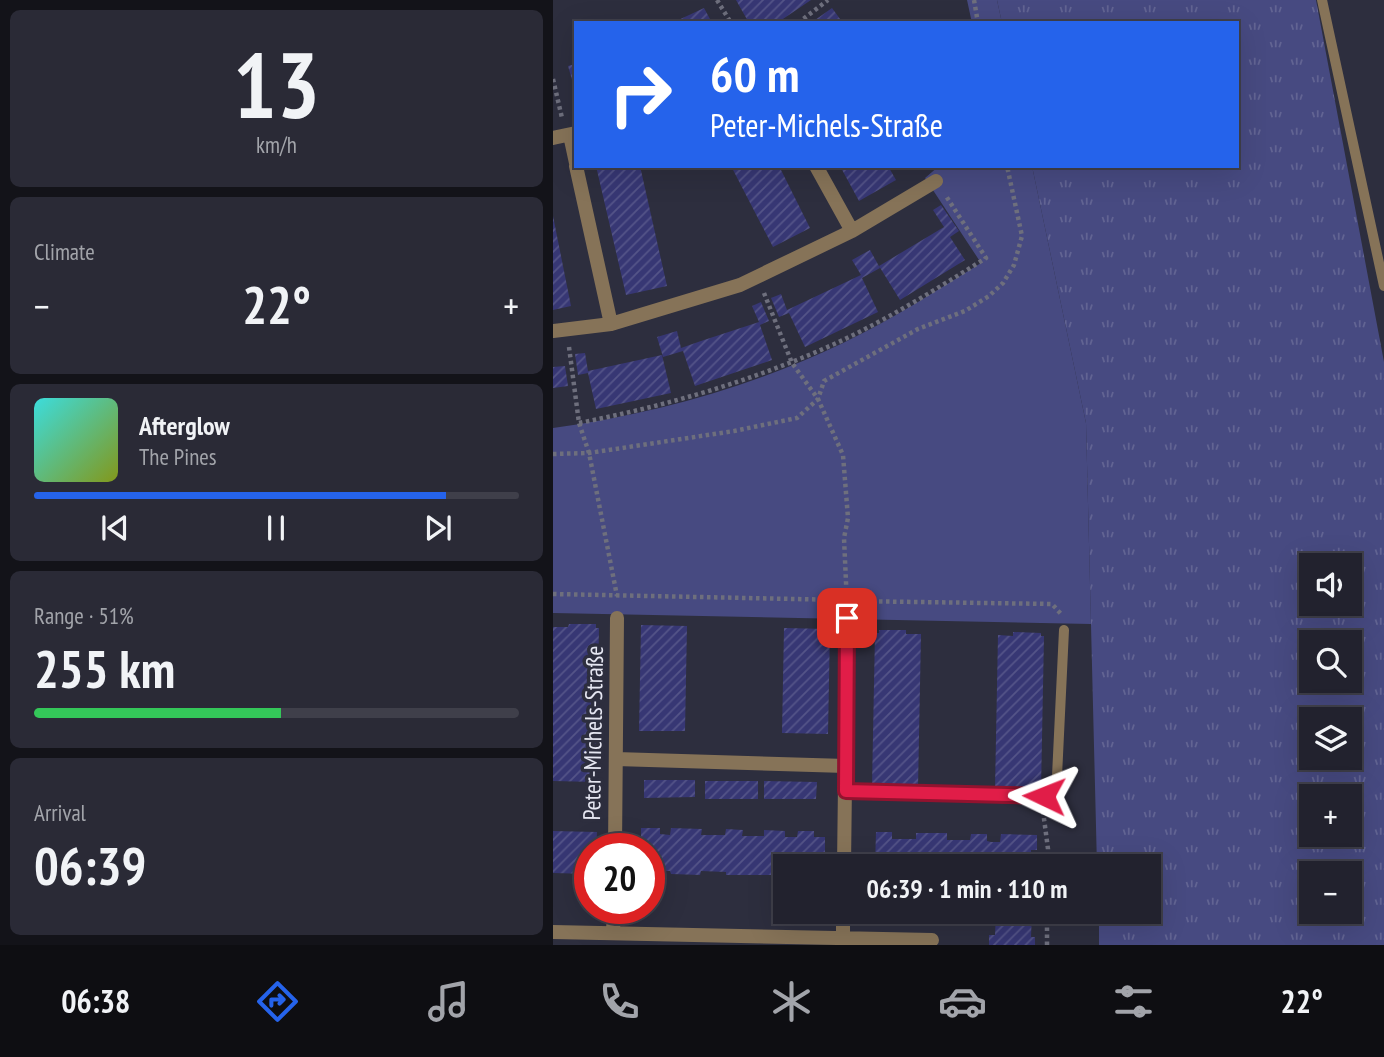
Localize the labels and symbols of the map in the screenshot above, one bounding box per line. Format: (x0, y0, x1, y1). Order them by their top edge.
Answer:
pin (817, 588, 877, 648)
street label: Peter-Michels-Straße (576, 645, 610, 821)
position arrow (1007, 759, 1081, 833)
speed limit sign: 20 (574, 833, 665, 924)

